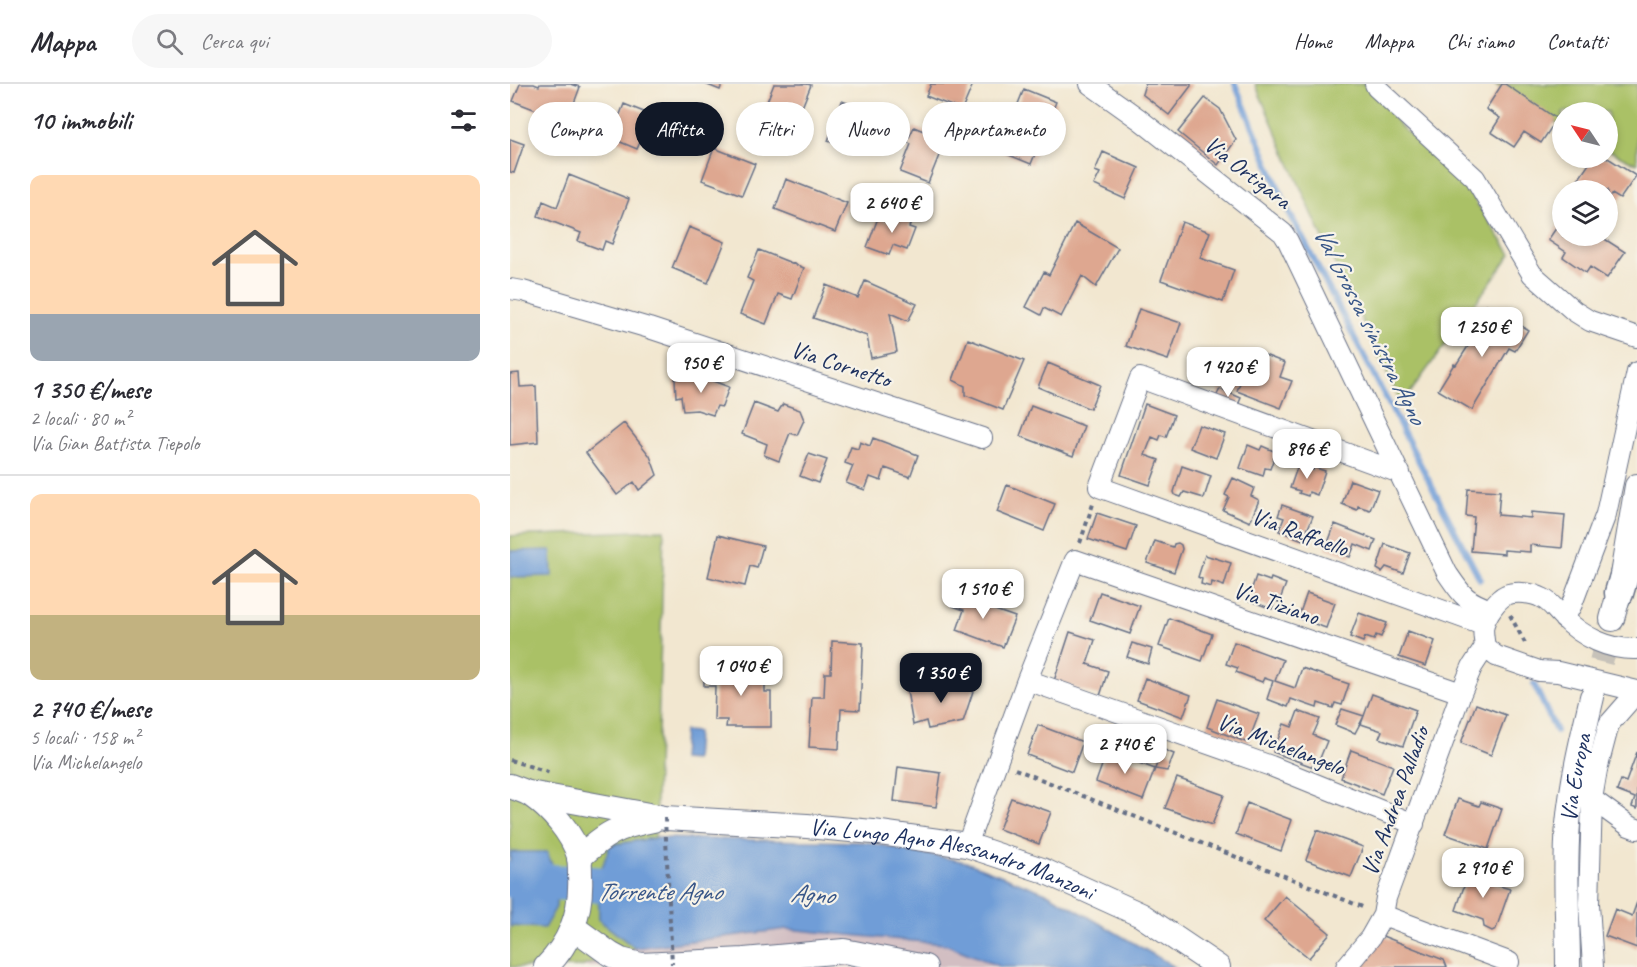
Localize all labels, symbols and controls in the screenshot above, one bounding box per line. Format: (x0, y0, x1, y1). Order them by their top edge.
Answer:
search box (132, 14, 552, 68)
text: Mappa (30, 24, 96, 59)
icon: search (153, 25, 186, 58)
text: Cerca qui (201, 27, 268, 55)
text: Home (1294, 28, 1332, 54)
text: Mappa (1365, 28, 1413, 54)
text: Chi siamo (1446, 28, 1514, 54)
text: Contatti (1547, 28, 1607, 54)
chip: Compra (528, 102, 623, 156)
chip: Affitta (635, 102, 724, 156)
chip: Filtri (736, 102, 814, 156)
chip: Nuovo (826, 102, 910, 156)
chip: Appartamento (922, 102, 1066, 156)
north arrow (1552, 102, 1618, 168)
map controls (1552, 102, 1618, 246)
text: 10 immobili (30, 104, 131, 137)
icon: filters (447, 104, 480, 137)
street label: Via Ortigara (1199, 129, 1298, 216)
button: layers (1552, 180, 1618, 246)
pin: 2 640 € (837, 183, 947, 234)
text: 2 640 € (864, 190, 920, 215)
icon: home (201, 214, 309, 322)
water label: Val Grossa sinistra Agno (1306, 221, 1436, 433)
pin: 1 250 € (1427, 307, 1537, 358)
text: 1 250 € (1455, 314, 1509, 339)
street label: Via Cornetto (787, 334, 897, 395)
pin: 950 € (659, 343, 743, 394)
pin: 1 420 € (1173, 347, 1283, 398)
text: 950 € (681, 350, 721, 375)
text: 1 420 € (1201, 354, 1255, 379)
text: 1 350 €/mese (30, 373, 151, 406)
text: 2 locali · 80 m² (30, 406, 130, 431)
pin: 896 € (1265, 429, 1349, 480)
text: Via Gian Battista Tiepolo (30, 431, 199, 456)
text: 896 € (1286, 436, 1328, 461)
street label: Via Raffaello (1248, 501, 1354, 564)
icon: home (201, 533, 309, 641)
pin: 1 510 € (928, 569, 1038, 620)
street label: Via Tiziano (1229, 574, 1324, 632)
text: 1 510 € (956, 576, 1010, 601)
pin: 1 040 € (686, 646, 796, 697)
text: 1 040 € (714, 653, 768, 678)
pin: 1 350 € (886, 653, 996, 704)
text: 1 350 € (914, 660, 968, 685)
text: 2 740 €/mese (30, 692, 151, 725)
street label: Via Michelangelo (1213, 706, 1350, 783)
street label: Via Andrea Palladio (1354, 720, 1437, 880)
pin: 2 740 € (1070, 724, 1180, 775)
text: 5 locali · 158 m² (30, 725, 139, 750)
street label: Via Europa (1553, 729, 1598, 823)
text: 2 740 € (1098, 731, 1152, 756)
text: Via Michelangelo (30, 750, 142, 775)
street label: Via Lungo Agno Alessandro Manzoni (805, 815, 1097, 909)
pin: 2 910 € (1428, 848, 1538, 899)
text: 2 910 € (1456, 855, 1510, 880)
water label: Torrente Agno (597, 875, 725, 908)
water label: Agno (790, 877, 834, 911)

